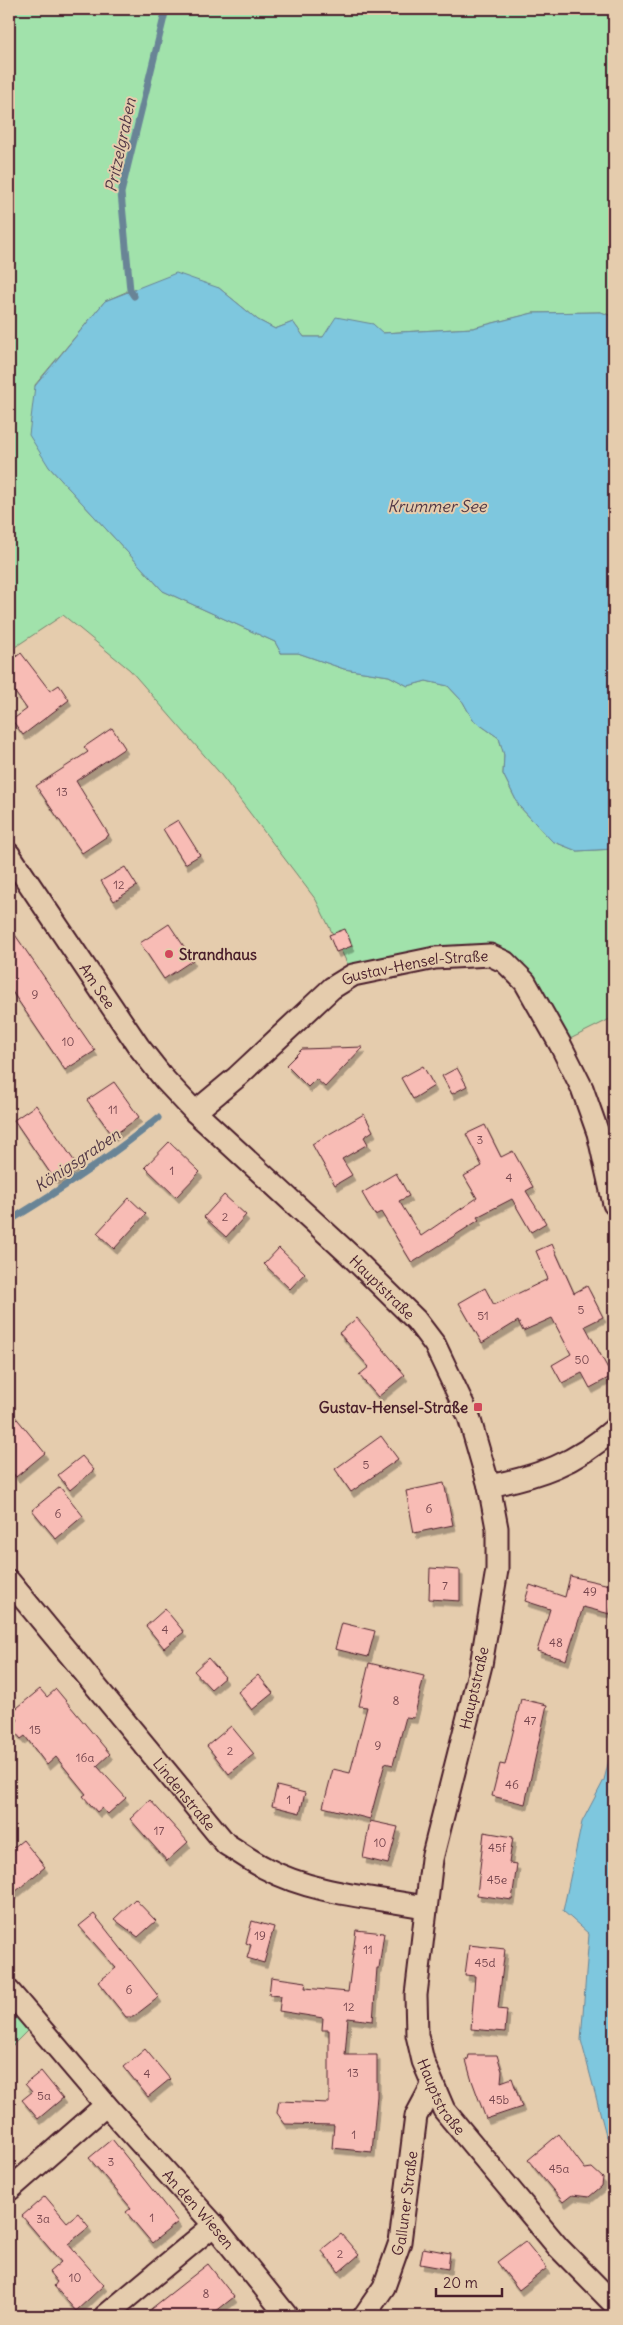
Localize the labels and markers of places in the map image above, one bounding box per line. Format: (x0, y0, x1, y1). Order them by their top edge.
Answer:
place label: Strandhaus (179, 945, 257, 964)
marker: Strandhaus (163, 948, 175, 960)
place label: Gustav-Hensel-Straße (319, 1398, 468, 1417)
marker: Gustav-Hensel-Straße (472, 1401, 484, 1413)

